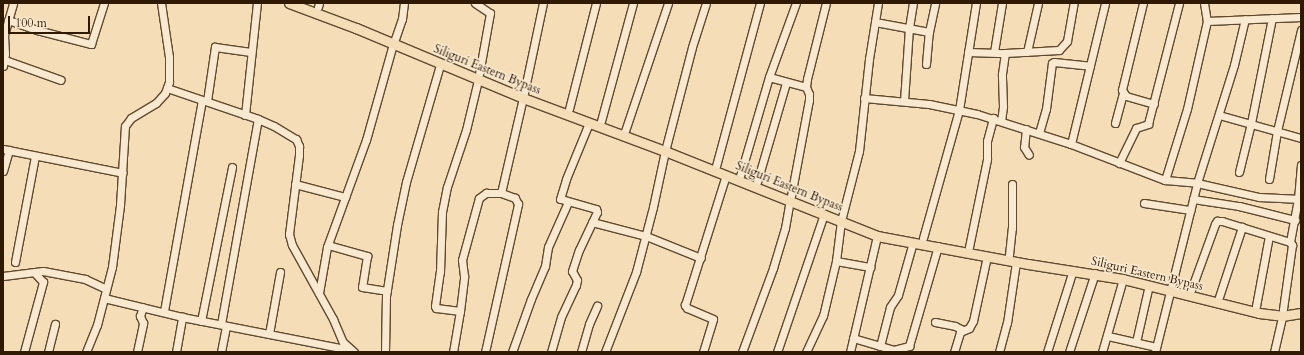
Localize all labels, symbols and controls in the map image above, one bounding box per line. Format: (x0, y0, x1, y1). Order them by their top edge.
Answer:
scale bar (10, 8, 92, 34)
text: 100 m (15, 15, 47, 31)
street label: Siliguri Eastern Bypass (431, 42, 543, 98)
street label: Siliguri Eastern Bypass (733, 159, 845, 215)
street label: Siliguri Eastern Bypass (1090, 254, 1204, 294)

